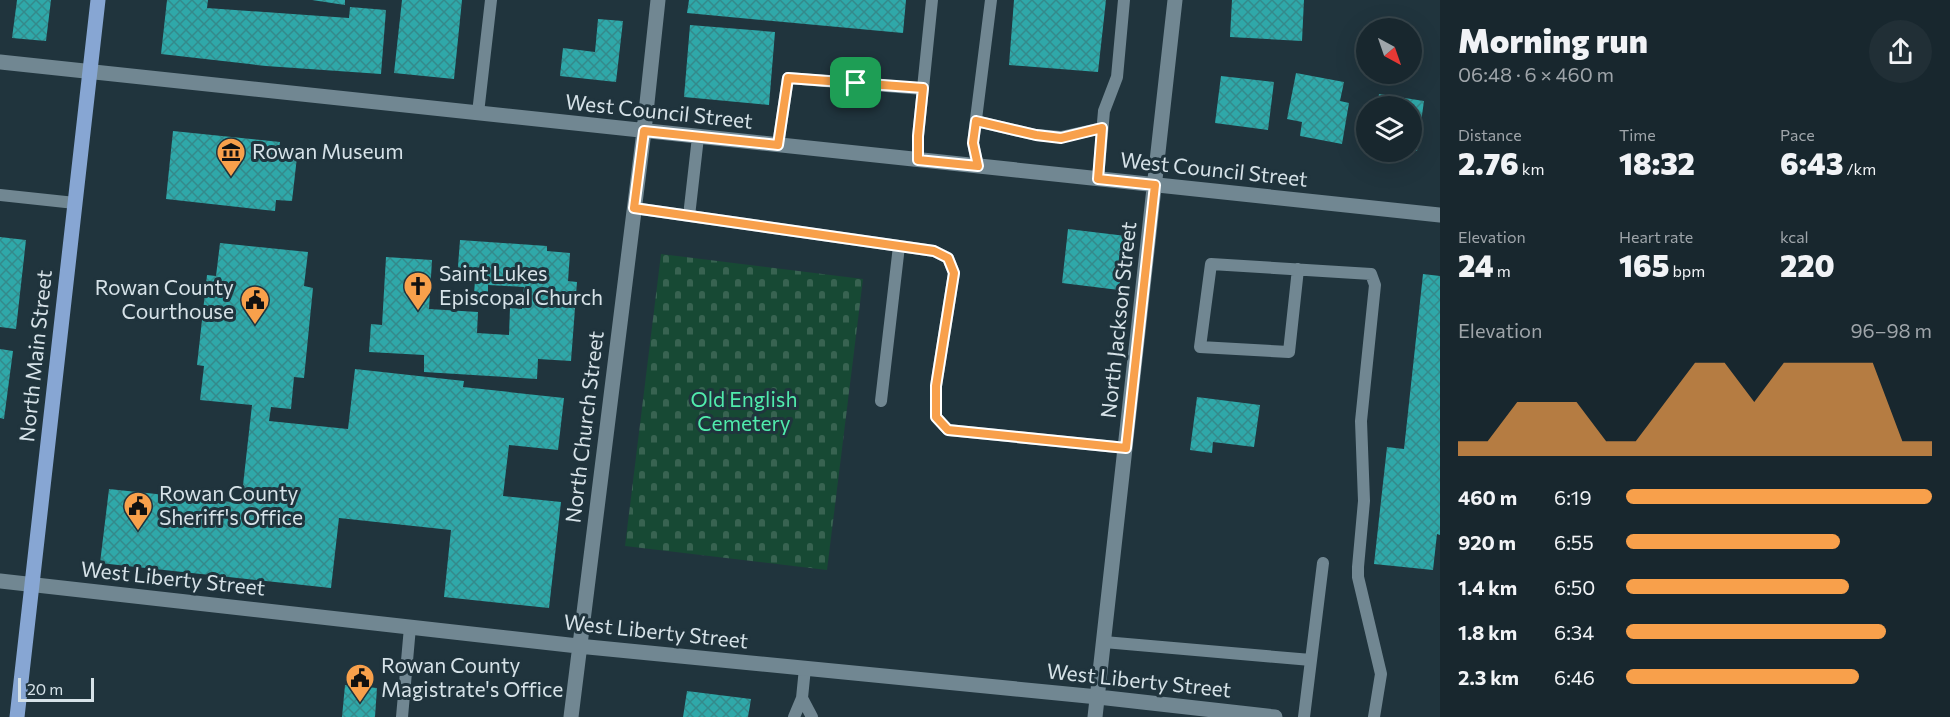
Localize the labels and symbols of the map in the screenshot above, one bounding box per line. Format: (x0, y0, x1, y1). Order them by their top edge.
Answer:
north arrow (1356, 18, 1422, 84)
pin (830, 57, 881, 108)
street label: West Council Street (564, 88, 754, 133)
museum icon: Rowan Museum (215, 136, 247, 178)
place label: Rowan Museum (252, 138, 404, 163)
street label: West Council Street (1119, 146, 1309, 191)
street label: North Jackson Street (1095, 220, 1140, 420)
place label: Saint Lukes Episcopal Church (439, 260, 603, 309)
street label: North Main Street (13, 268, 56, 443)
church icon: Saint Lukes Episcopal Church (402, 270, 434, 312)
place label: Rowan County Courthouse (95, 274, 234, 323)
public building icon: Rowan County Courthouse (239, 284, 271, 326)
street label: North Church Street (559, 329, 608, 524)
park label: Old English Cemetery (691, 386, 797, 435)
place label: Rowan County Sheriff's Office (159, 480, 303, 529)
public building icon: Rowan County Sheriff's Office (122, 490, 154, 532)
street label: West Liberty Street (80, 555, 267, 600)
street label: West Liberty Street (563, 608, 750, 653)
place label: Rowan County Magistrate's Office (381, 652, 563, 701)
street label: West Liberty Street (1046, 657, 1233, 702)
public building icon: Rowan County Magistrate's Office (344, 662, 376, 704)
scale bar (18, 675, 94, 702)

